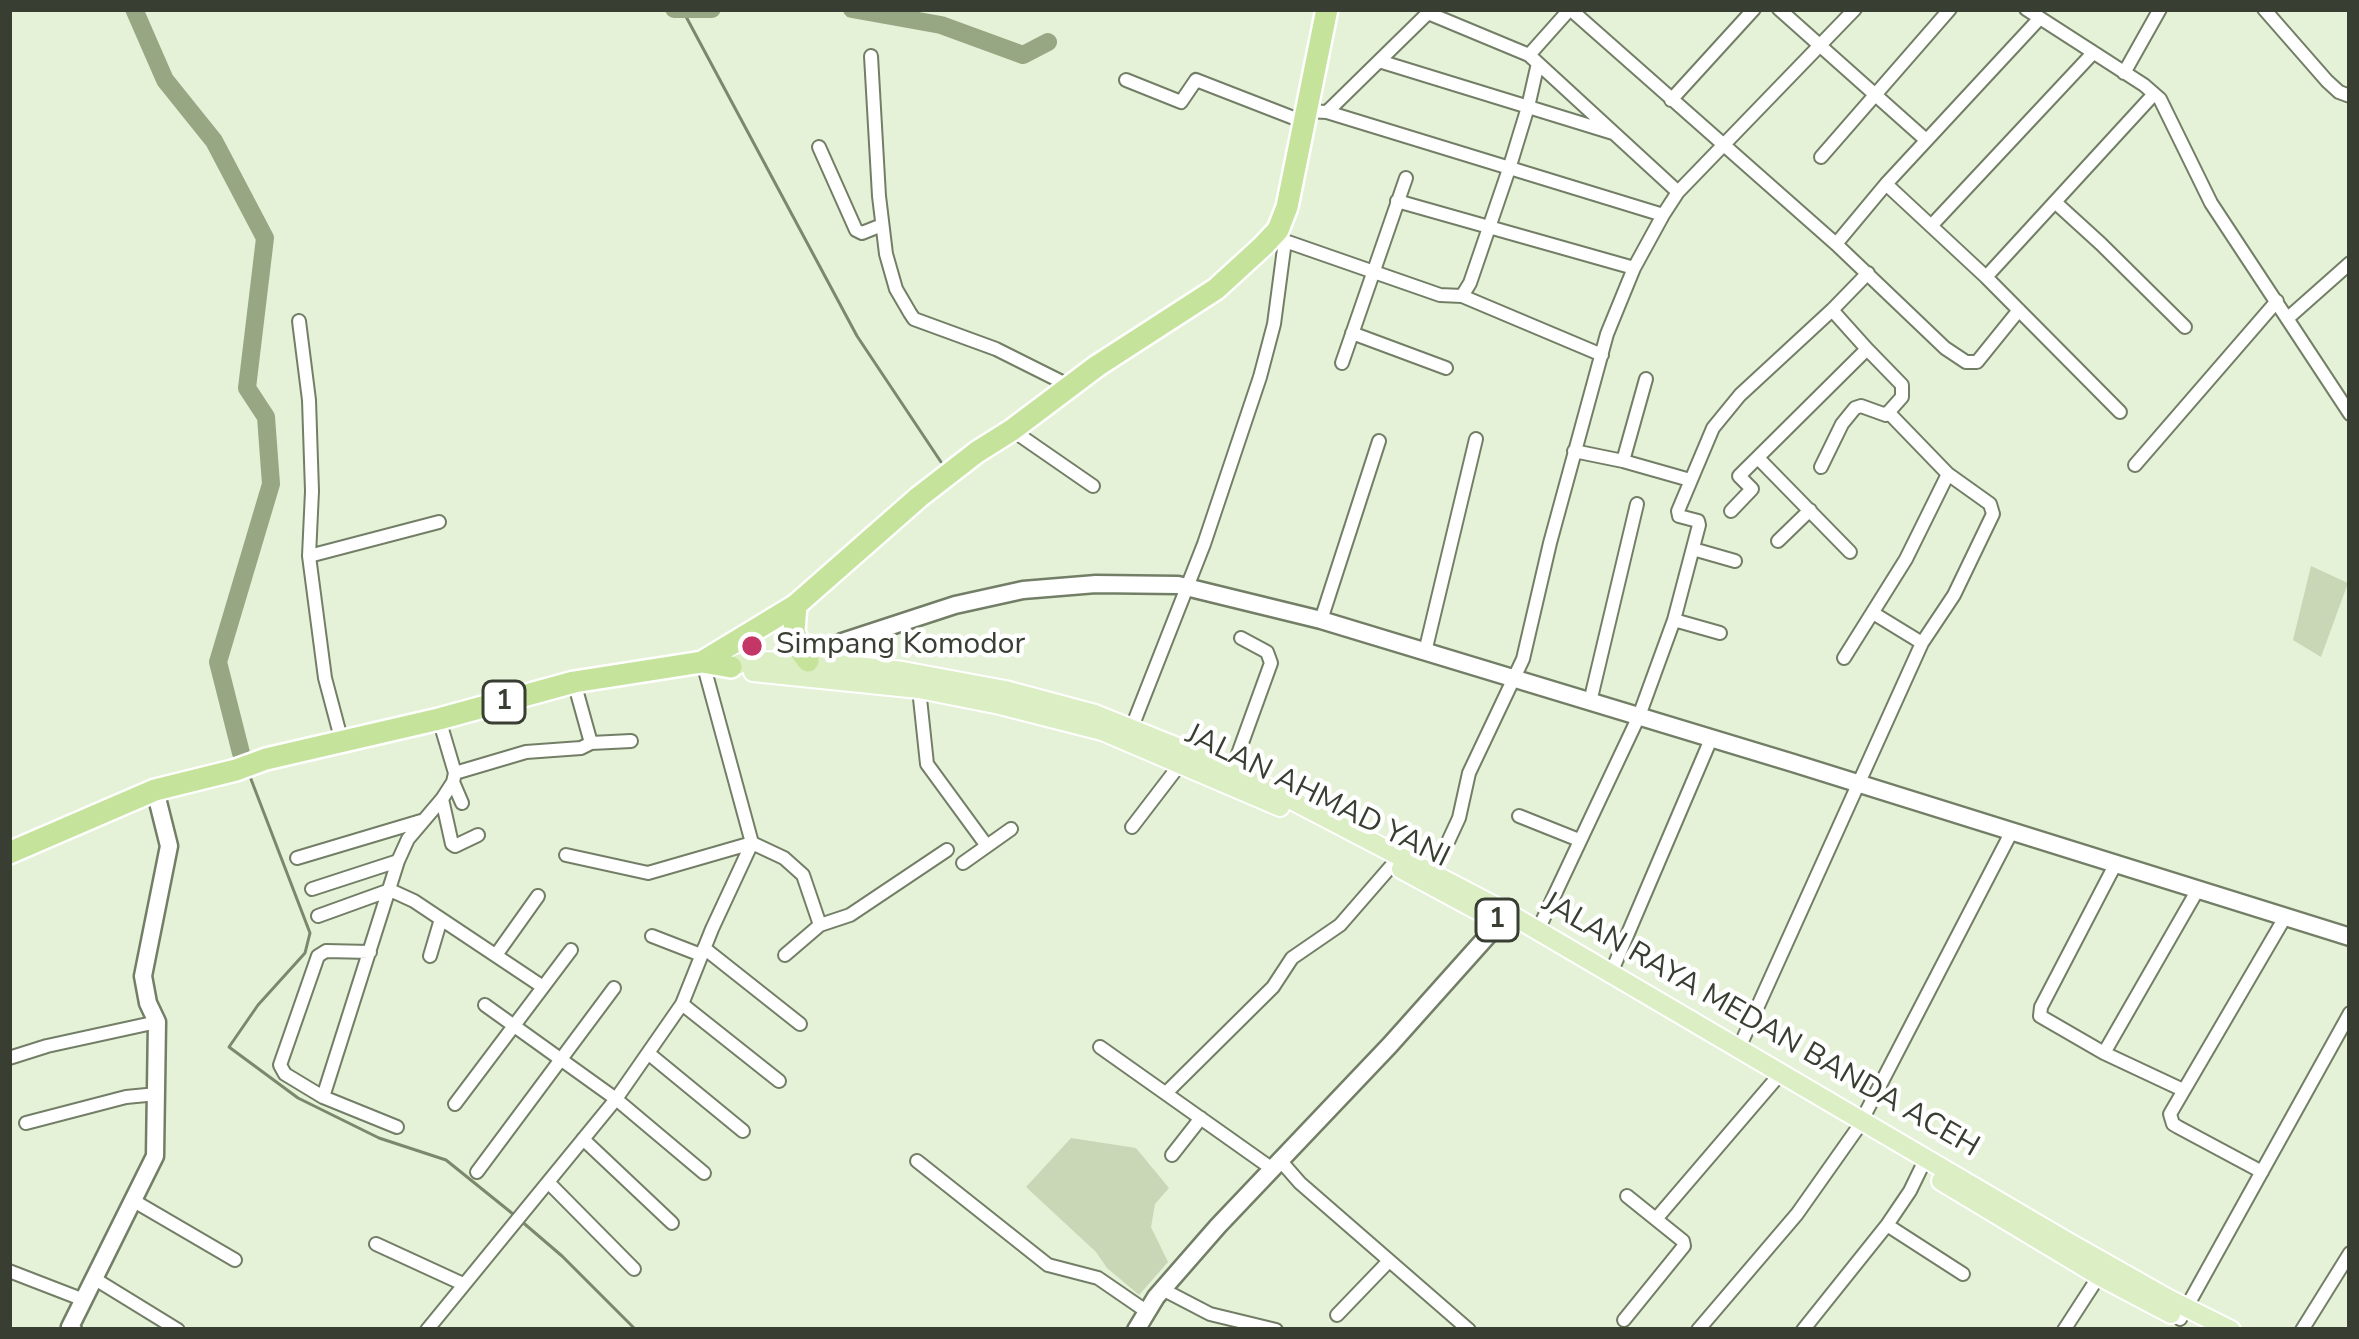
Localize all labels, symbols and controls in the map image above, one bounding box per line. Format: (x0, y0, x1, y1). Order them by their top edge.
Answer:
place label: Simpang Komodor (776, 628, 1025, 664)
marker: Simpang Komodor (739, 633, 765, 659)
road number: 1 (483, 681, 525, 723)
street label: JALAN AHMAD YANI (1179, 717, 1455, 877)
street label: JALAN RAYA MEDAN BANDA ACEH (1535, 886, 1985, 1166)
road number: 1 (1476, 899, 1518, 941)

